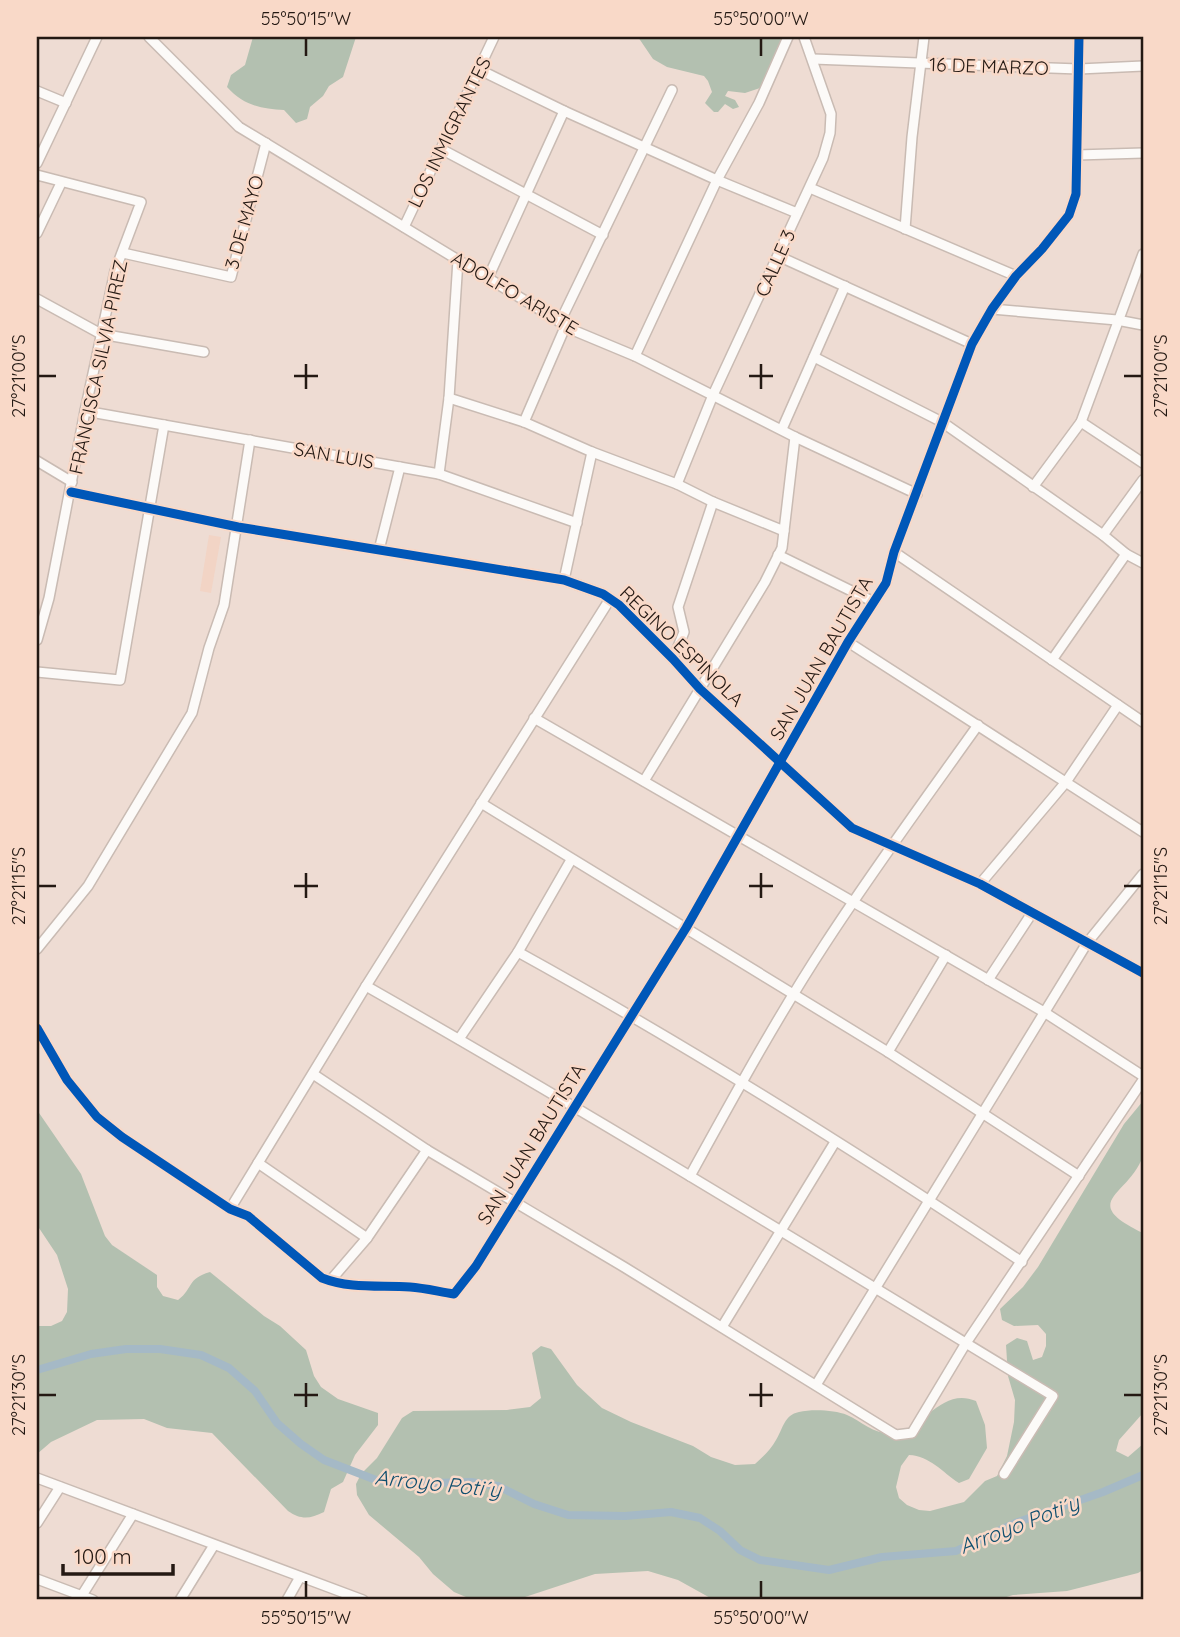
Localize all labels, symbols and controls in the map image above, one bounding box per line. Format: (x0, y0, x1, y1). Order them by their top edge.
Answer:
text: 55°50'15"W (261, 7, 351, 30)
text: 55°50'00"W (713, 7, 809, 30)
street label: 16 DE MARZO (929, 52, 1049, 80)
street label: LOS INMIGRANTES (402, 53, 496, 211)
street label: 3 DE MAYO (219, 172, 269, 272)
street label: CALLE 3 (750, 226, 800, 300)
street label: ADOLFO ARISTE (447, 246, 583, 340)
street label: FRANCISCA SILVIA PIREZ (64, 258, 132, 476)
text: 27°21'00"S (7, 334, 30, 418)
text: 27°21'00"S (1149, 334, 1172, 418)
street label: SAN LUIS (292, 436, 376, 474)
street label: SAN JUAN BAUTISTA (764, 572, 878, 744)
street label: REGINO ESPINOLA (615, 581, 749, 711)
text: 27°21'15"S (7, 847, 30, 925)
text: 27°21'15"S (1149, 847, 1172, 925)
street label: SAN JUAN BAUTISTA (472, 1059, 590, 1229)
text: 27°21'30"S (7, 1354, 30, 1436)
text: 27°21'30"S (1149, 1354, 1172, 1436)
water label: Arroyo Poti´y (374, 1463, 503, 1503)
water label: Arroyo Poti´y (955, 1489, 1084, 1559)
scale bar (63, 1532, 173, 1576)
text: 100 m (74, 1543, 132, 1569)
text: 55°50'15"W (261, 1606, 351, 1629)
text: 55°50'00"W (713, 1606, 809, 1629)

